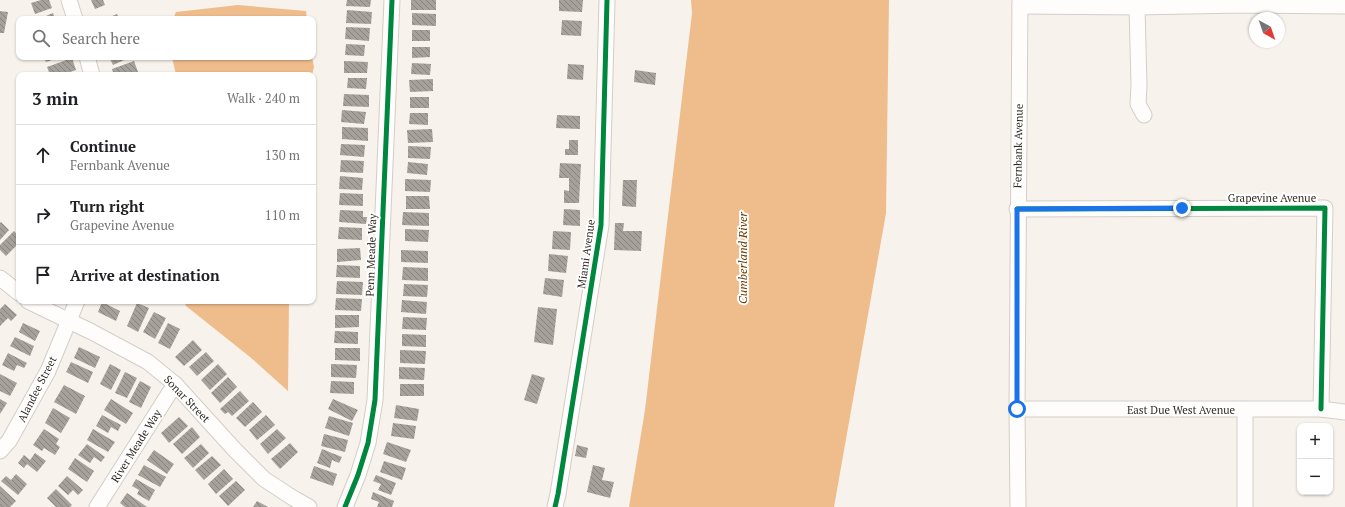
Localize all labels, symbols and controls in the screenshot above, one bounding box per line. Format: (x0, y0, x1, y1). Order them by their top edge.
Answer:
north arrow (1249, 12, 1285, 48)
search box (16, 16, 316, 60)
icon: search (30, 27, 52, 49)
text: Search here (62, 28, 140, 48)
text: 3 min (32, 87, 79, 110)
text: Walk · 240 m (227, 89, 300, 107)
street label: Fernbank Avenue (1010, 103, 1026, 188)
text: Continue (70, 136, 136, 156)
icon: ahead (32, 144, 54, 166)
text: 130 m (265, 146, 300, 164)
text: Fernbank Avenue (70, 156, 170, 174)
street label: Grapevine Avenue (1228, 191, 1317, 205)
text: Turn right (70, 196, 145, 216)
route end (1173, 199, 1191, 217)
icon: right (32, 204, 54, 226)
text: 110 m (265, 206, 300, 224)
water label: Cumberland River (735, 211, 750, 304)
street label: Penn Meade Way (363, 213, 379, 297)
text: Grapevine Avenue (70, 216, 174, 234)
street label: Miami Avenue (574, 218, 598, 289)
icon: arrive (32, 264, 54, 286)
text: Arrive at destination (70, 265, 220, 285)
street label: Alandee Street (14, 354, 60, 424)
street label: Sonar Street (161, 372, 213, 426)
route start (1008, 400, 1026, 418)
street label: East Due West Avenue (1127, 403, 1236, 417)
street label: River Meade Way (108, 406, 164, 485)
map controls (1297, 423, 1333, 495)
button: + (1297, 423, 1333, 459)
button: − (1297, 459, 1333, 495)

